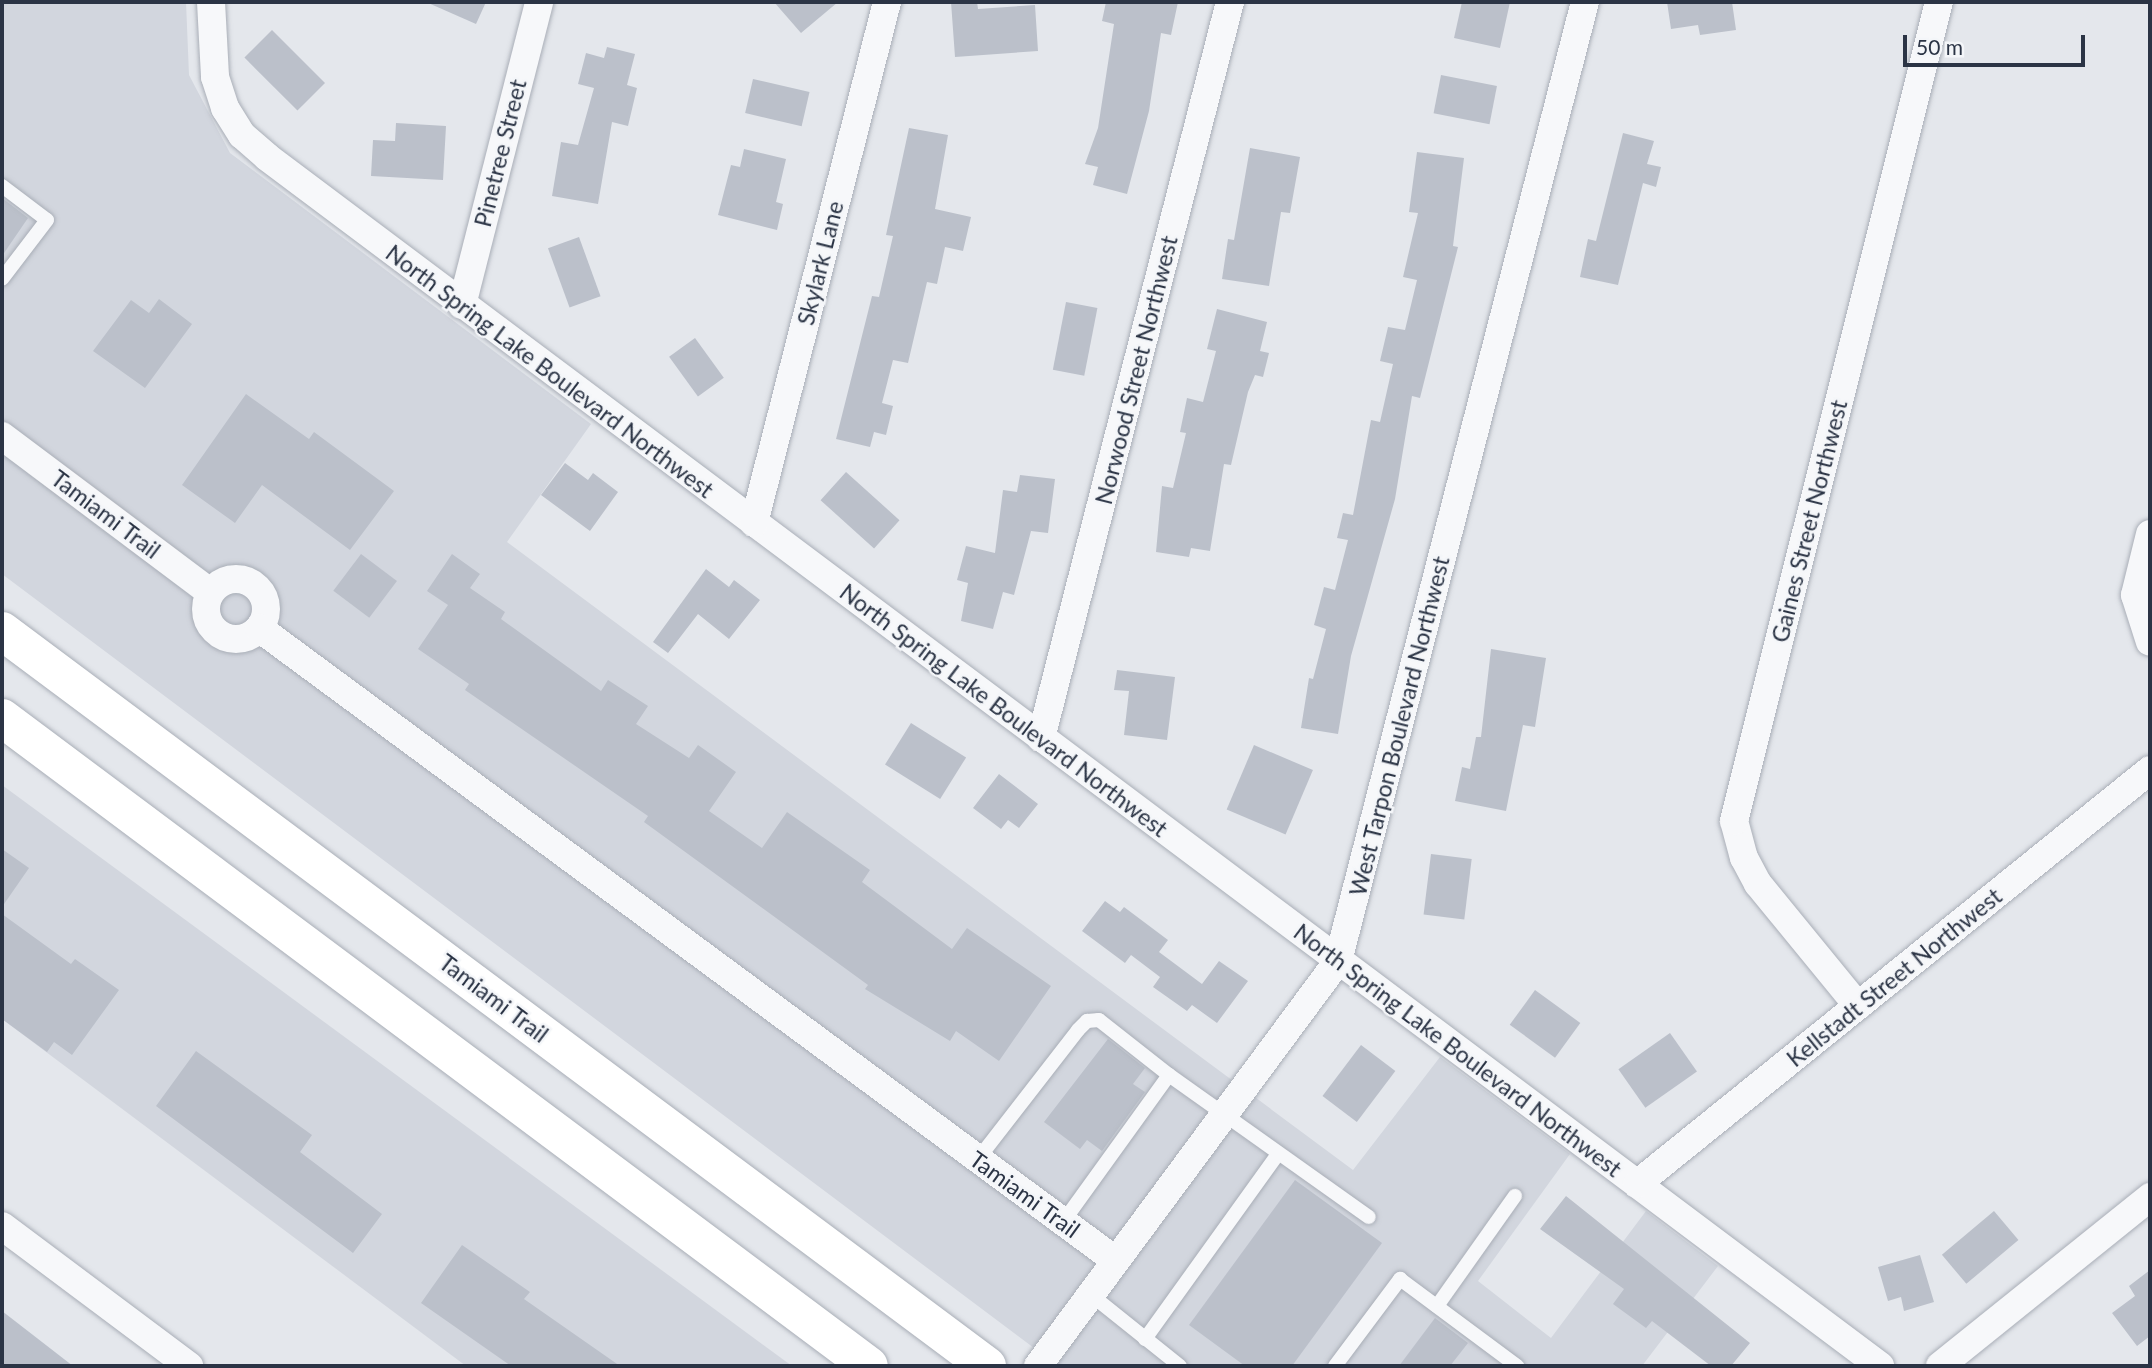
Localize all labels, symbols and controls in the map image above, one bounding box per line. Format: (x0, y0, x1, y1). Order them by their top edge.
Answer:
scale bar (1907, 21, 2089, 65)
text: 50 m (1916, 34, 1963, 59)
street label: Pinetree Street (468, 76, 532, 230)
street label: Skylark Lane (791, 198, 849, 328)
street label: Norwood Street Northwest (1089, 233, 1183, 507)
street label: North Spring Lake Boulevard Northwest (381, 239, 719, 503)
street label: Gaines Street Northwest (1766, 397, 1852, 645)
street label: Tamiami Trail (46, 464, 166, 564)
street label: West Tarpon Boulevard Northwest (1343, 553, 1455, 899)
street label: North Spring Lake Boulevard Northwest (835, 578, 1173, 842)
street label: Kellstadt Street Northwest (1781, 882, 2007, 1072)
street label: North Spring Lake Boulevard Northwest (1289, 918, 1627, 1182)
street label: Tamiami Trail (434, 948, 554, 1048)
street label: Tamiami Trail (964, 1145, 1086, 1243)

